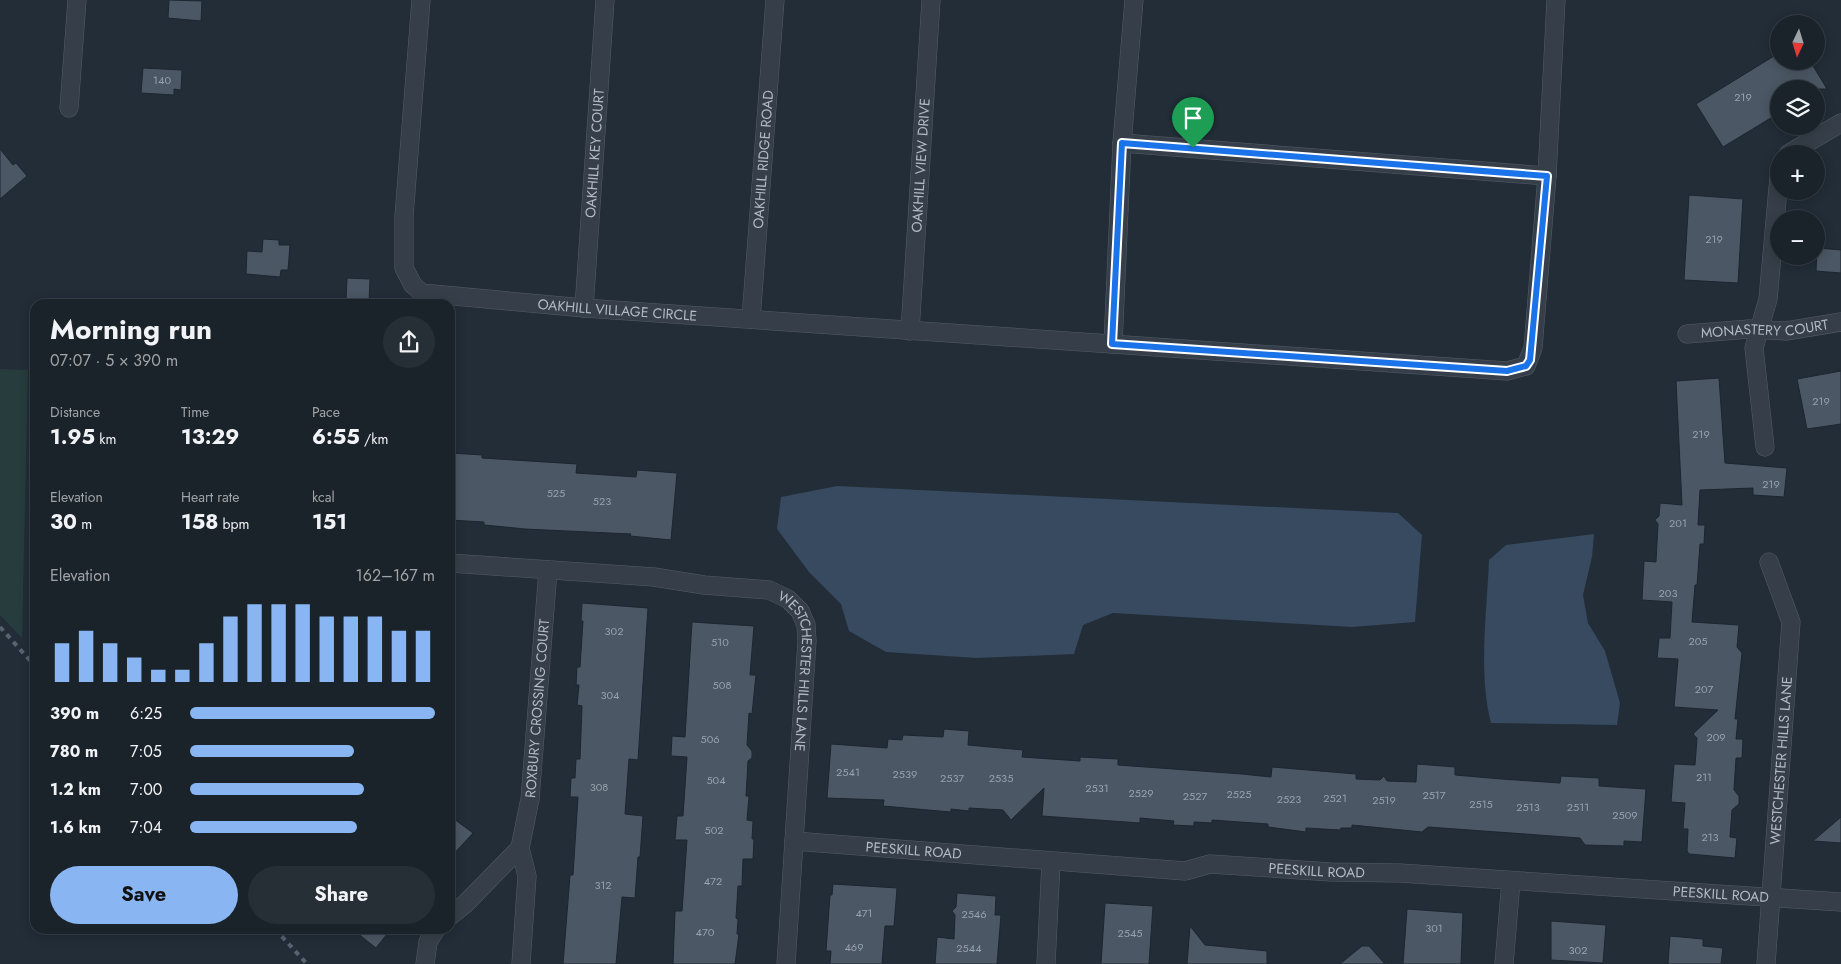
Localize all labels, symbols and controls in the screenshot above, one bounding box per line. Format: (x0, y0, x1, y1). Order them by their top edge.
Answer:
north arrow (1770, 15, 1825, 70)
map controls (1770, 15, 1825, 265)
house number: 140 (153, 72, 171, 88)
button: layers (1770, 80, 1825, 135)
street label: OAKHILL KEY COURT (580, 88, 609, 219)
street label: OAKHILL RIDGE ROAD (748, 89, 778, 229)
house number: 219 (1734, 89, 1752, 105)
pin (1172, 97, 1214, 148)
street label: OAKHILL VIEW DRIVE (906, 98, 935, 233)
icon: arrive (1179, 104, 1207, 132)
button: + (1770, 145, 1825, 200)
button: − (1770, 210, 1825, 265)
house number: 219 (1705, 231, 1723, 247)
street label: OAKHILL VILLAGE CIRCLE (537, 294, 698, 326)
text: Morning run (50, 309, 212, 350)
street label: MONASTERY COURT (1700, 314, 1830, 343)
button: share (383, 316, 435, 368)
text: 07:07 · 5 × 390 m (50, 349, 178, 372)
house number: 219 (1812, 393, 1830, 409)
text: Distance (50, 402, 100, 422)
text: Time (181, 402, 209, 422)
text: Pace (312, 402, 340, 422)
text: 1.95 (50, 422, 95, 452)
text: 13:29 (181, 422, 239, 452)
text: 6:55 (312, 422, 360, 452)
house number: 219 (1692, 426, 1710, 442)
text: km (95, 429, 116, 449)
text: /km (360, 429, 388, 449)
house number: 219 (1762, 476, 1780, 492)
house number: 525 (547, 485, 565, 501)
text: Elevation (50, 487, 103, 507)
text: Heart rate (181, 487, 239, 507)
text: kcal (312, 487, 335, 507)
house number: 523 (593, 493, 611, 509)
text: 30 (50, 507, 77, 537)
text: 158 (181, 507, 218, 537)
text: 151 (312, 507, 347, 537)
text: m (77, 514, 92, 534)
text: bpm (218, 514, 250, 534)
house number: 201 (1669, 515, 1687, 531)
text: Elevation (50, 564, 110, 587)
text: 162–167 m (356, 564, 435, 587)
house number: 203 (1659, 585, 1677, 601)
street label: WESTCHESTER HILLS LANE (775, 586, 817, 752)
street label: ROXBURY CROSSING COURT (520, 617, 554, 799)
house number: 302 (605, 623, 623, 639)
house number: 205 (1688, 633, 1708, 649)
house number: 510 (711, 634, 729, 650)
street label: WESTCHESTER HILLS LANE (1765, 676, 1797, 845)
house number: 508 (713, 677, 731, 693)
house number: 207 (1695, 681, 1714, 697)
house number: 304 (600, 687, 620, 703)
text: 390 m (50, 702, 99, 725)
text: 6:25 (130, 702, 162, 725)
house number: 209 (1706, 729, 1726, 745)
house number: 506 (700, 731, 720, 747)
text: 780 m (50, 740, 98, 763)
text: 7:05 (130, 740, 162, 763)
house number: 2541 (836, 764, 860, 780)
house number: 2539 (893, 766, 917, 782)
house number: 211 (1696, 769, 1712, 785)
house number: 2537 (940, 770, 964, 786)
house number: 2535 (989, 770, 1013, 786)
house number: 504 (706, 772, 726, 788)
text: 1.2 km (50, 778, 101, 801)
text: 7:00 (130, 778, 162, 801)
house number: 308 (590, 779, 608, 795)
house number: 2531 (1085, 780, 1109, 796)
house number: 2529 (1128, 785, 1154, 801)
house number: 2525 (1227, 786, 1251, 802)
house number: 2517 (1422, 787, 1446, 803)
house number: 2527 (1183, 788, 1207, 804)
house number: 2521 (1323, 790, 1347, 806)
house number: 2523 (1277, 791, 1301, 807)
house number: 2519 (1372, 792, 1396, 808)
house number: 2515 (1469, 796, 1493, 812)
house number: 2513 (1516, 799, 1540, 815)
house number: 2511 (1567, 799, 1589, 815)
house number: 2509 (1612, 807, 1638, 823)
text: 1.6 km (50, 816, 101, 839)
text: 7:04 (130, 816, 162, 839)
house number: 502 (704, 822, 724, 838)
house number: 213 (1701, 829, 1719, 845)
street label: PEESKILL ROAD (865, 837, 962, 864)
street label: PEESKILL ROAD (1268, 858, 1365, 882)
button: Save (50, 866, 238, 924)
button: Share (248, 866, 435, 924)
house number: 472 (704, 873, 722, 889)
house number: 312 (594, 877, 612, 893)
street label: PEESKILL ROAD (1672, 881, 1770, 907)
house number: 471 (855, 905, 873, 921)
house number: 2546 (961, 906, 987, 922)
house number: 301 (1425, 920, 1443, 936)
house number: 470 (696, 924, 715, 940)
house number: 2545 (1117, 925, 1143, 941)
house number: 469 (844, 939, 864, 955)
house number: 2544 (956, 940, 982, 956)
house number: 302 (1569, 942, 1587, 958)

